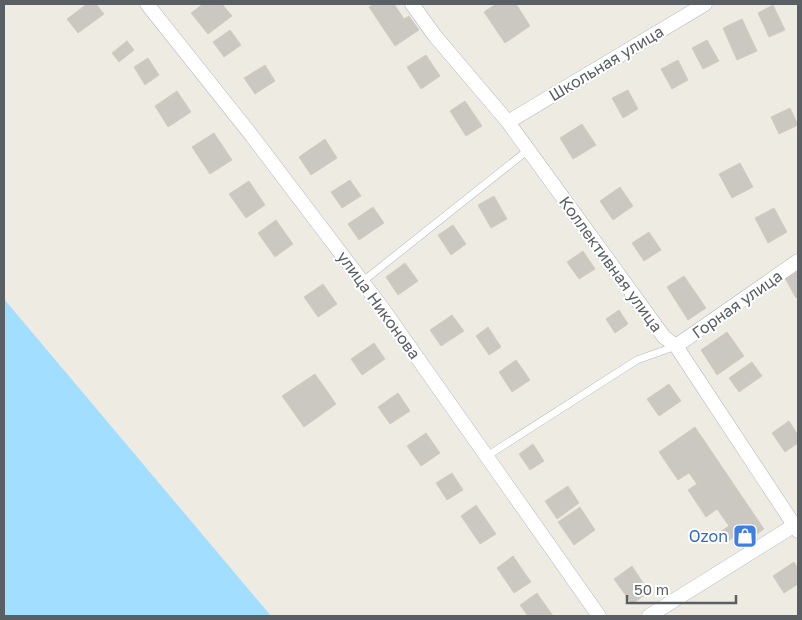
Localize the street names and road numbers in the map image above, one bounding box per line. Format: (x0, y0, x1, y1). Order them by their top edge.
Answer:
street label: Школьная улица (545, 21, 667, 105)
street label: Коллективная улица (555, 192, 667, 336)
street label: улица Никонова (333, 247, 425, 363)
street label: Горная улица (688, 266, 786, 342)

